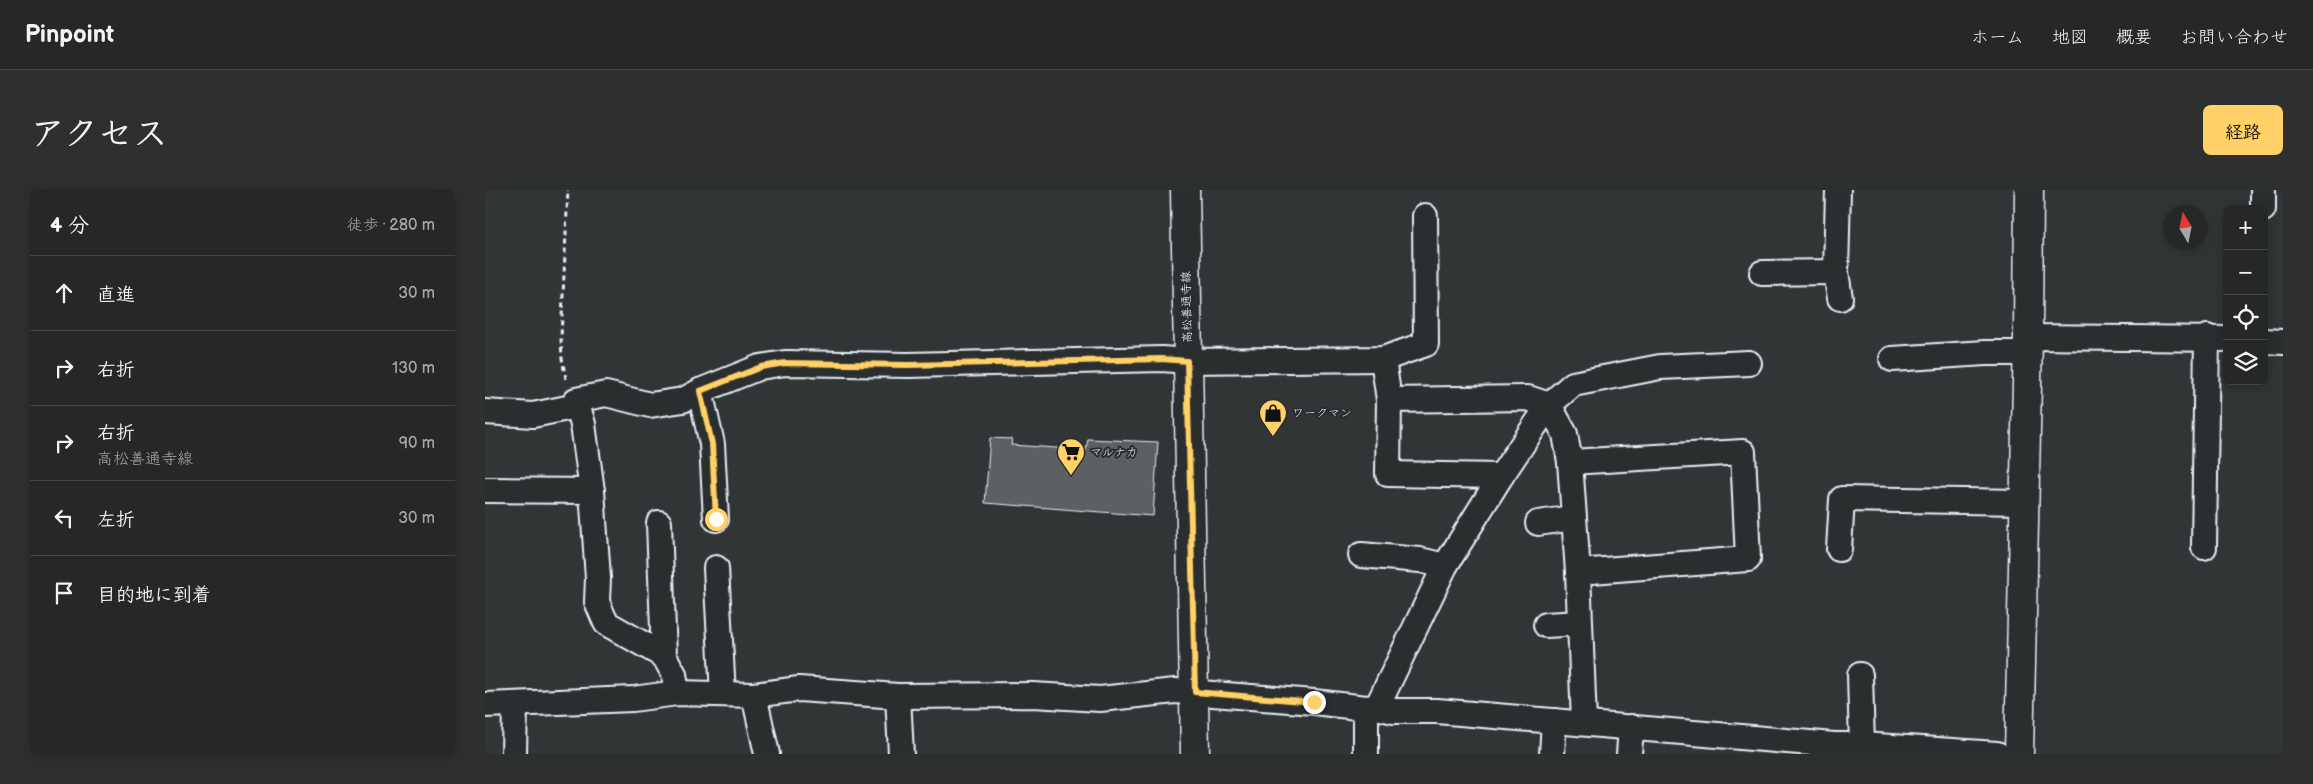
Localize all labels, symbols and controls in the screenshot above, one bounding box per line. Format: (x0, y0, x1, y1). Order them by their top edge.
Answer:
text: Pinpoint (25, 20, 114, 49)
text: ホーム (1971, 27, 2024, 48)
text: 地図 (2052, 27, 2088, 48)
text: 概要 (2116, 27, 2152, 48)
text: お問い合わせ (2180, 27, 2288, 48)
button: 経路 (2203, 105, 2283, 155)
text: アクセス (30, 113, 168, 156)
north arrow (2163, 205, 2208, 250)
map controls (2223, 205, 2268, 385)
button: + (2223, 205, 2268, 250)
text: 4 分 (50, 213, 89, 238)
text: 徒歩 · 280 m (347, 216, 435, 235)
button: − (2223, 250, 2268, 295)
street label: 高松善通寺線 (1179, 271, 1195, 343)
icon: ahead (50, 279, 78, 307)
text: 直進 (97, 284, 135, 307)
text: 30 m (398, 284, 435, 303)
button: locate (2223, 295, 2268, 340)
button: layers (2223, 340, 2268, 385)
icon: right (50, 354, 78, 382)
text: 右折 (97, 359, 135, 382)
text: 130 m (392, 359, 435, 378)
shop icon: ワークマン (1258, 398, 1288, 437)
place label: ワークマン (1292, 406, 1352, 421)
text: 右折 (97, 422, 135, 445)
icon: right (50, 429, 78, 457)
text: 90 m (399, 434, 435, 453)
supermarket icon: マルナカ (1056, 437, 1086, 476)
place label: マルナカ (1090, 445, 1138, 460)
text: 高松善通寺線 (97, 450, 193, 469)
icon: left (50, 504, 78, 532)
route start (705, 508, 728, 531)
text: 左折 (97, 509, 135, 532)
text: 30 m (398, 509, 435, 528)
icon: arrive (50, 579, 78, 607)
text: 目的地に到着 (97, 584, 211, 607)
route end (1303, 691, 1326, 714)

